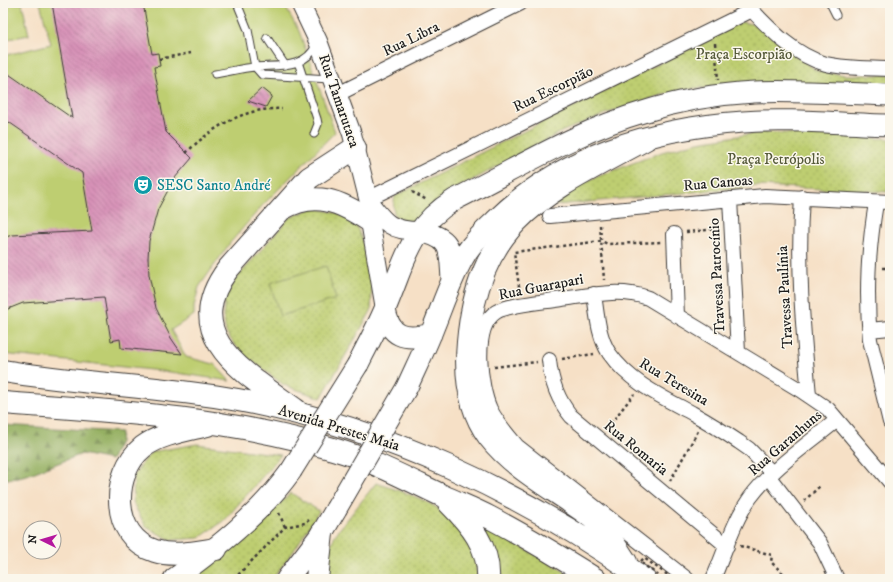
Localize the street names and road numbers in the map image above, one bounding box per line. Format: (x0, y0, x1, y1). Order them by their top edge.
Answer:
street label: Rua Libra (380, 17, 443, 61)
street label: Rua Tamarutaca (314, 52, 364, 151)
street label: Rua Escorpião (510, 61, 596, 117)
street label: Rua Canoas (682, 171, 754, 195)
street label: Travessa Patrocínio (704, 217, 730, 335)
street label: Travessa Paulínia (773, 245, 797, 349)
street label: Rua Guarapari (497, 269, 585, 305)
street label: Rua Teresina (636, 354, 713, 410)
street label: Avenida Prestes Maia (276, 401, 403, 456)
street label: Rua Garanhuns (744, 406, 826, 480)
street label: Rua Romaria (600, 416, 673, 480)

